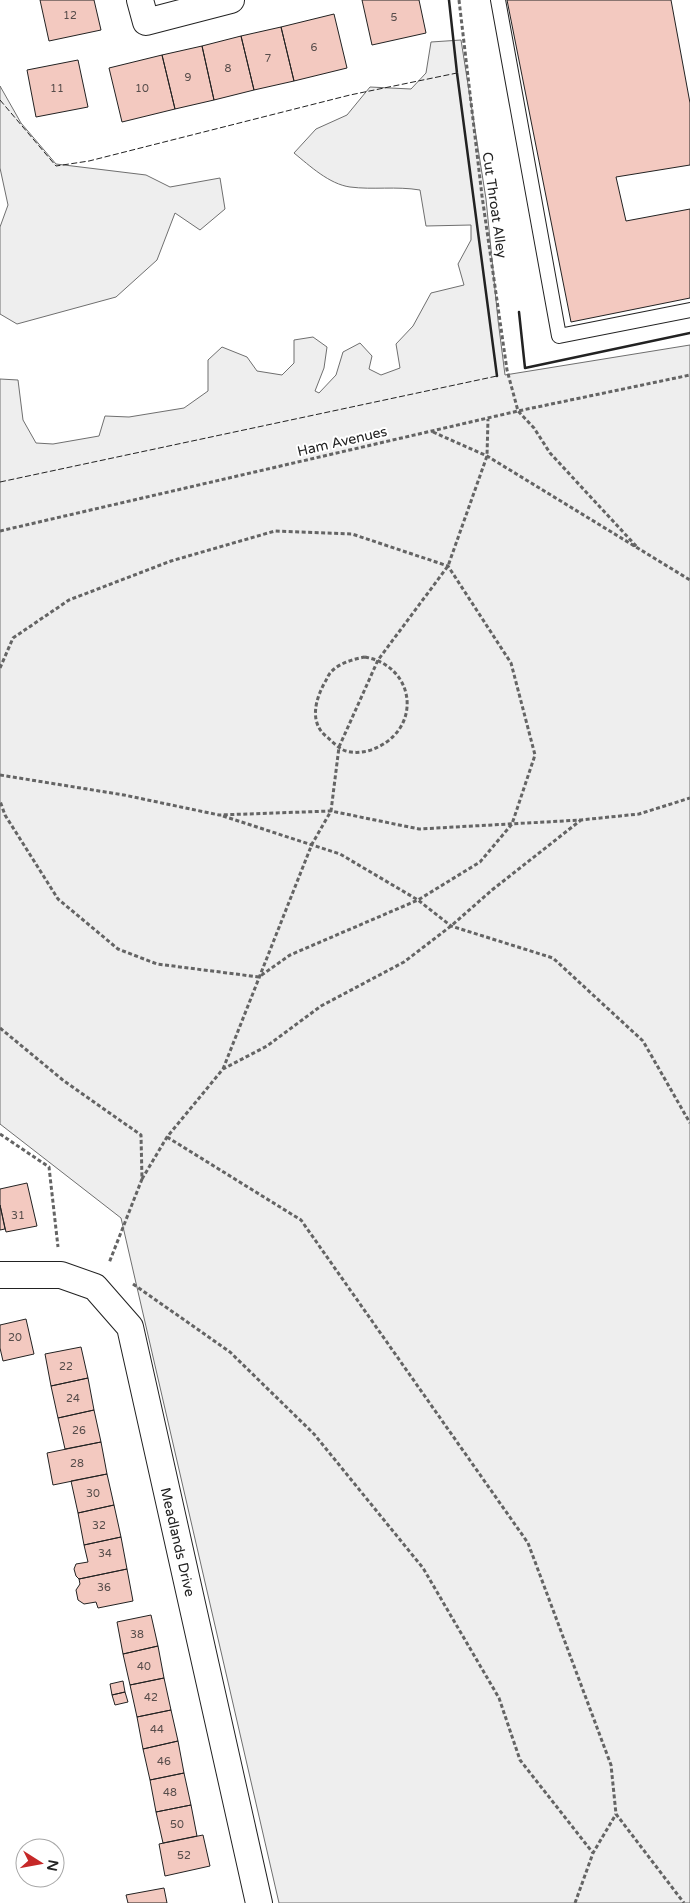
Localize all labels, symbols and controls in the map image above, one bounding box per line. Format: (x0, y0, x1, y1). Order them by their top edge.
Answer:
house number: 12 (63, 9, 77, 22)
house number: 5 (391, 11, 398, 24)
house number: 6 (311, 41, 318, 54)
house number: 7 (265, 52, 272, 65)
house number: 8 (225, 62, 232, 75)
house number: 9 (185, 71, 192, 84)
house number: 11 (50, 82, 64, 95)
house number: 10 (135, 82, 149, 95)
street label: Cut Throat Alley (479, 151, 510, 260)
street label: Ham Avenues (295, 423, 389, 460)
house number: 31 (11, 1209, 25, 1222)
house number: 20 (8, 1331, 22, 1344)
house number: 22 (59, 1360, 73, 1373)
house number: 24 (66, 1392, 80, 1405)
house number: 26 (72, 1424, 86, 1437)
house number: 28 (70, 1457, 84, 1470)
street label: Meadlands Drive (157, 1486, 198, 1598)
house number: 30 (86, 1487, 100, 1500)
house number: 32 (92, 1519, 106, 1532)
house number: 34 (98, 1547, 112, 1560)
house number: 36 (97, 1581, 111, 1594)
house number: 38 (130, 1628, 144, 1641)
house number: 40 (137, 1660, 151, 1673)
house number: 42 (144, 1691, 158, 1704)
house number: 44 (150, 1723, 164, 1736)
house number: 46 (157, 1755, 171, 1768)
house number: 48 (163, 1786, 177, 1799)
house number: 50 (170, 1818, 184, 1831)
north arrow (15, 1838, 65, 1888)
house number: 52 (177, 1849, 191, 1862)
text: N (43, 1858, 62, 1873)

